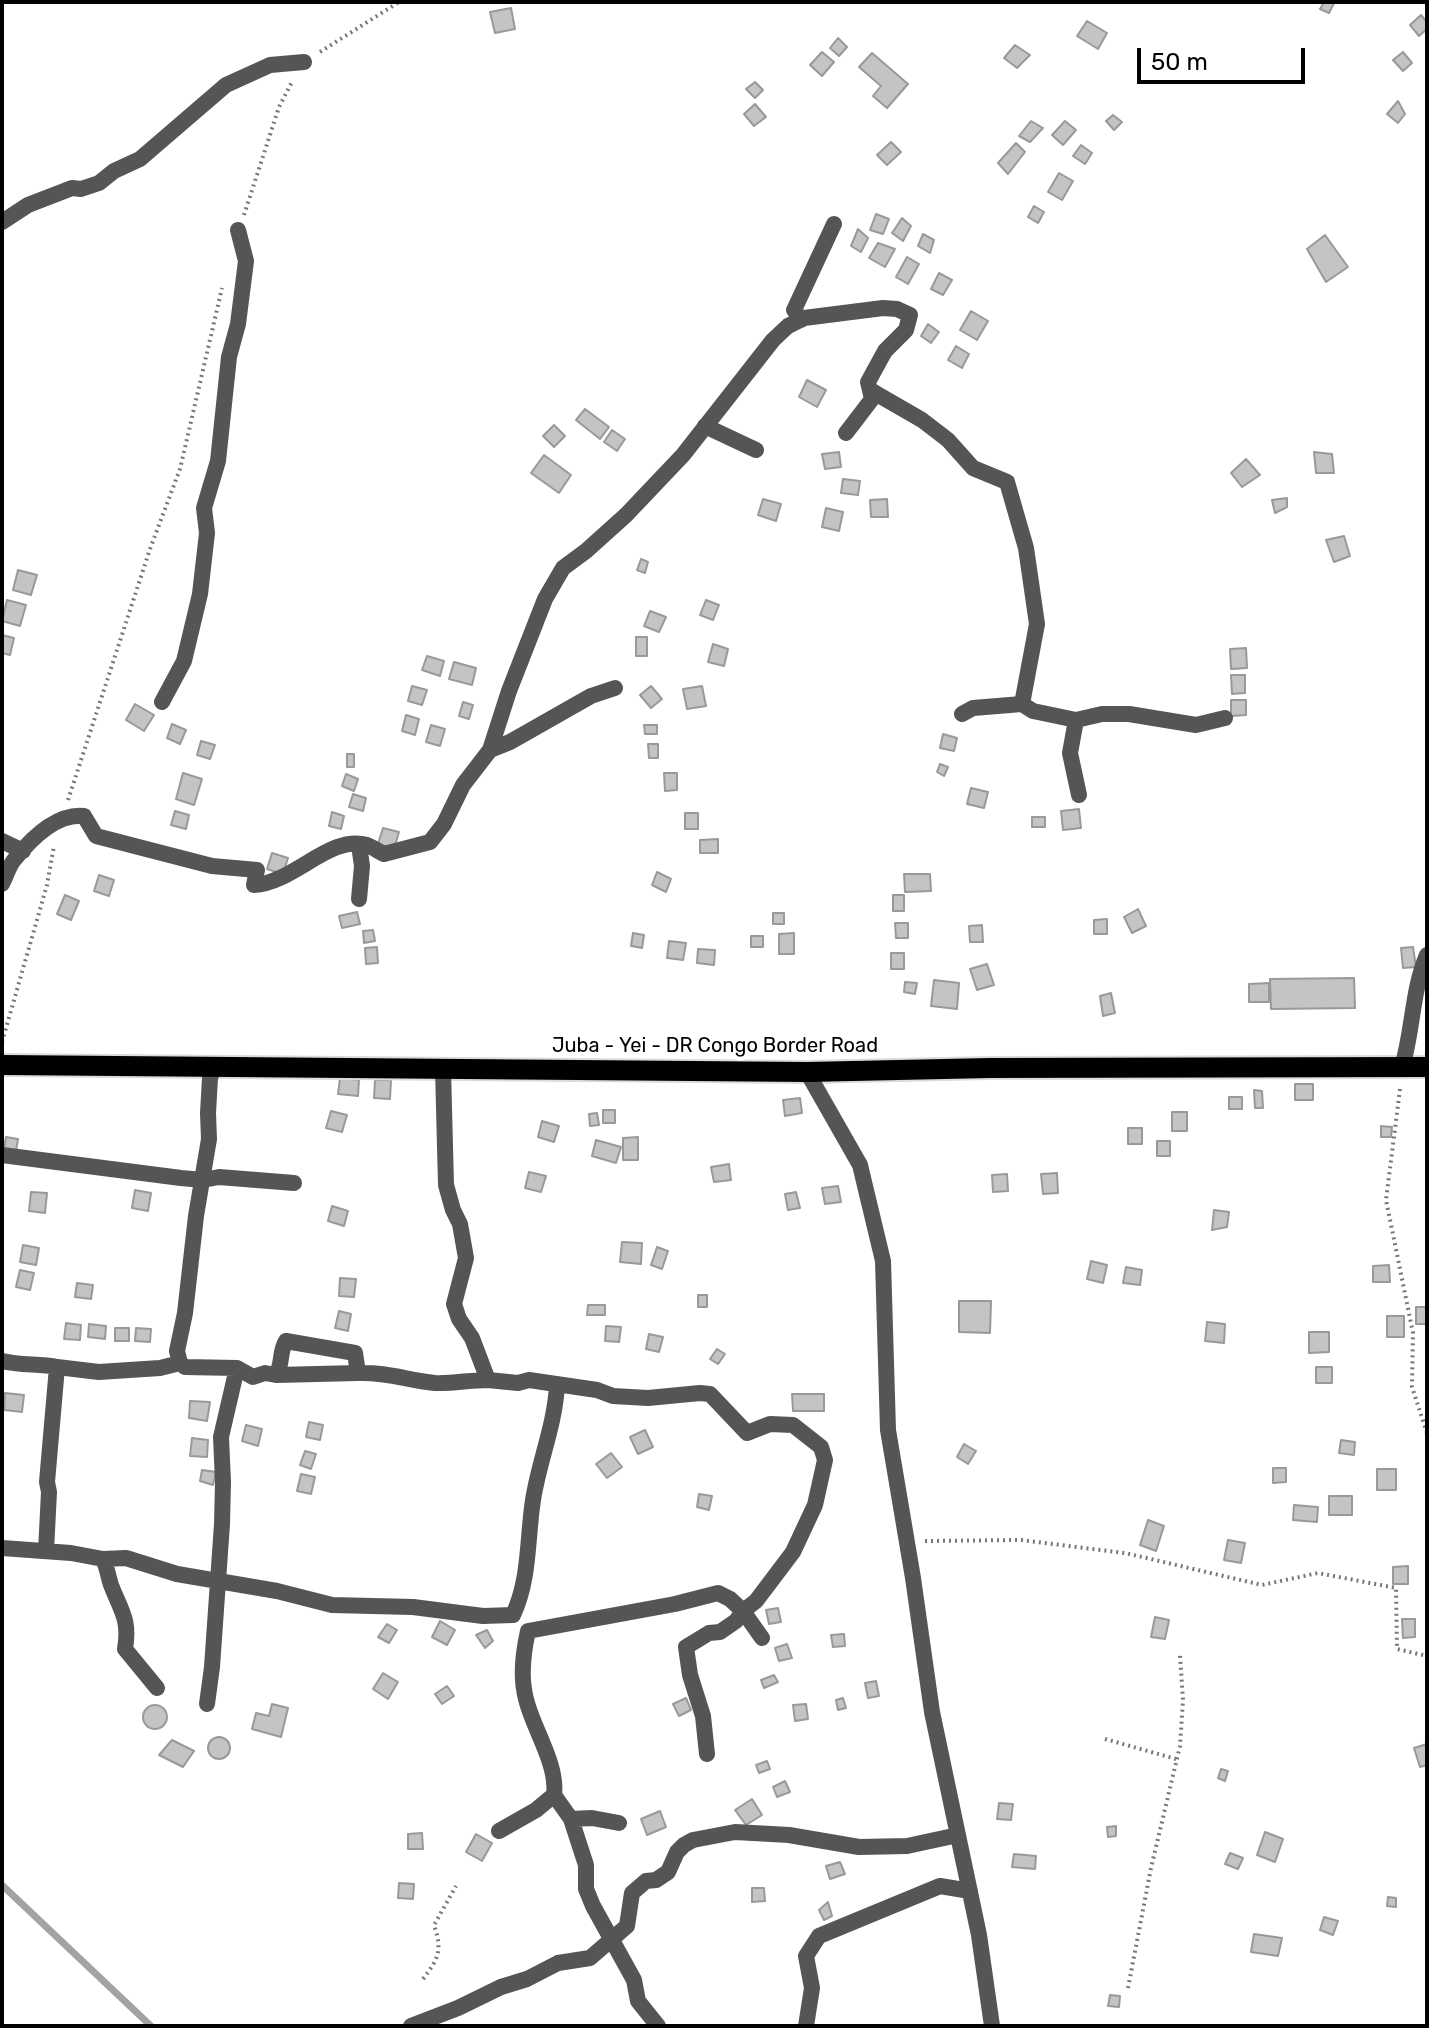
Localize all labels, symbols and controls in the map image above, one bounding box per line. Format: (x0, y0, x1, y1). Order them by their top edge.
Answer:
scale bar (1141, 32, 1309, 82)
text: 50 m (1151, 48, 1208, 76)
street label: Juba - Yei - DR Congo Border Road (552, 1034, 878, 1058)

